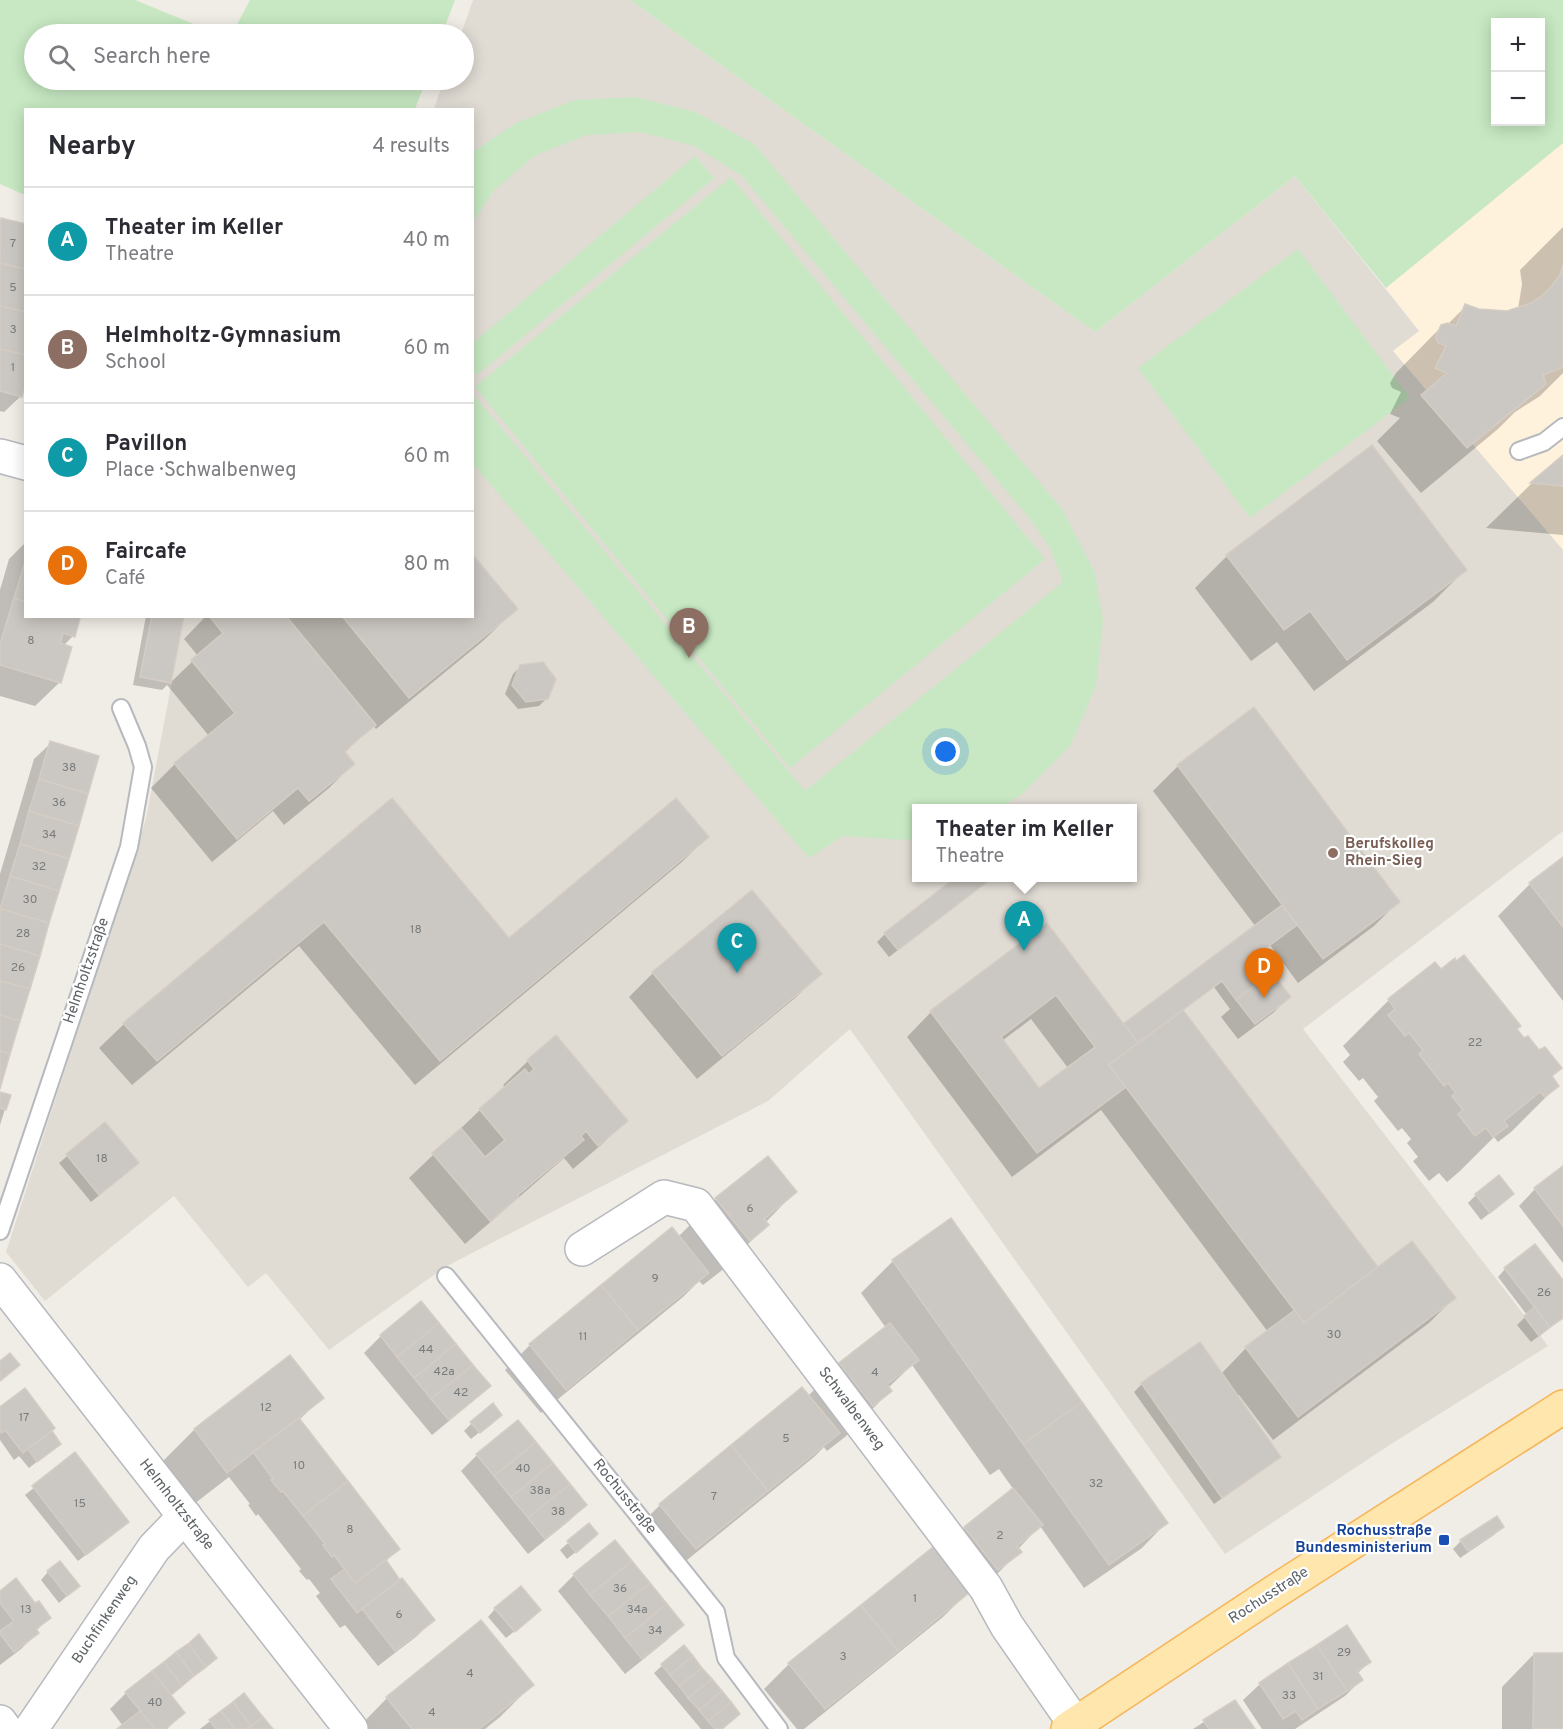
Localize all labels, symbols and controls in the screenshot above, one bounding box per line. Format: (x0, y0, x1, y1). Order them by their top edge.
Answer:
map controls (1491, 18, 1545, 126)
button: + (1491, 18, 1545, 72)
search box (24, 24, 474, 90)
icon: search (45, 41, 78, 74)
text: Search here (93, 44, 211, 71)
button: − (1491, 72, 1545, 126)
text: Nearby (48, 131, 136, 164)
text: 4 results (373, 134, 450, 160)
text: Theater im Keller (105, 215, 283, 242)
text: A (60, 228, 75, 254)
text: 40 m (403, 228, 450, 254)
house number: 7 (10, 236, 16, 252)
text: Theatre (105, 242, 174, 268)
house number: 5 (9, 280, 17, 296)
house number: 3 (9, 322, 17, 338)
text: Helmholtz-Gymnasium (105, 323, 341, 350)
text: B (61, 336, 74, 362)
text: 60 m (404, 336, 450, 362)
text: School (105, 350, 166, 376)
house number: 1 (11, 360, 15, 376)
text: Pavillon (105, 431, 187, 458)
text: C (61, 444, 74, 470)
text: 60 m (404, 444, 450, 470)
text: Place · Schwalbenweg (105, 458, 297, 484)
text: Faircafe (105, 539, 187, 566)
text: D (60, 552, 75, 578)
text: 80 m (404, 552, 450, 578)
text: Café (105, 566, 145, 592)
pin: B (670, 608, 708, 658)
house number: 8 (27, 633, 35, 649)
your location (931, 737, 960, 766)
house number: 38 (62, 760, 76, 776)
house number: 36 (52, 795, 66, 811)
popup (912, 804, 1137, 882)
text: Theater im Keller (935, 817, 1114, 844)
house number: 34 (42, 827, 56, 843)
place label: Berufskolleg Rhein-Sieg (1345, 835, 1434, 871)
text: Theatre (935, 844, 1004, 870)
marker: Berufskolleg Rhein-Sieg (1326, 846, 1340, 860)
house number: 32 (32, 859, 46, 875)
house number: 30 (23, 892, 37, 908)
pin: A (1004, 902, 1044, 951)
street label: Helmholtzstraße (60, 915, 114, 1027)
house number: 18 (410, 922, 422, 938)
pin: C (718, 924, 756, 973)
house number: 28 (16, 926, 30, 942)
pin: D (1244, 948, 1284, 998)
house number: 26 (11, 960, 25, 976)
house number: 22 (1468, 1035, 1482, 1051)
house number: 18 (96, 1151, 108, 1167)
house number: 6 (746, 1201, 754, 1217)
house number: 9 (651, 1271, 659, 1287)
house number: 26 (1537, 1285, 1551, 1301)
house number: 30 (1327, 1327, 1341, 1343)
house number: 11 (579, 1329, 587, 1345)
house number: 44 (419, 1342, 433, 1358)
house number: 42a (433, 1364, 455, 1380)
street label: Schwalbenweg (813, 1364, 889, 1454)
house number: 4 (871, 1365, 879, 1381)
house number: 42 (454, 1385, 468, 1401)
house number: 12 (260, 1400, 272, 1416)
house number: 17 (19, 1410, 29, 1426)
house number: 5 (782, 1431, 790, 1447)
street label: Helmholtzstraße (134, 1455, 218, 1555)
street label: Rochusstraße (588, 1456, 660, 1538)
house number: 10 (293, 1458, 305, 1474)
house number: 40 (515, 1461, 531, 1477)
house number: 32 (1089, 1476, 1103, 1492)
house number: 38a (530, 1483, 550, 1499)
house number: 7 (711, 1489, 717, 1505)
house number: 15 (74, 1496, 86, 1512)
house number: 38 (551, 1504, 565, 1520)
house number: 8 (346, 1522, 354, 1538)
place label: Rochusstraße Bundesministerium (1295, 1522, 1432, 1558)
house number: 2 (996, 1528, 1004, 1544)
marker: Rochusstraße Bundesministerium (1437, 1533, 1451, 1547)
street label: Rochusstraße (1226, 1563, 1312, 1629)
street label: Buchfinkenweg (68, 1572, 142, 1668)
house number: 36 (613, 1581, 627, 1597)
house number: 1 (913, 1591, 917, 1607)
house number: 13 (20, 1602, 32, 1618)
house number: 34a (627, 1602, 648, 1618)
house number: 6 (395, 1607, 403, 1623)
house number: 34 (648, 1623, 662, 1639)
house number: 29 (1337, 1645, 1351, 1661)
house number: 3 (839, 1649, 847, 1665)
house number: 4 (466, 1666, 474, 1682)
house number: 31 (1312, 1669, 1324, 1685)
house number: 33 (1282, 1688, 1296, 1704)
house number: 40 (147, 1695, 163, 1711)
house number: 4 (428, 1705, 436, 1721)

